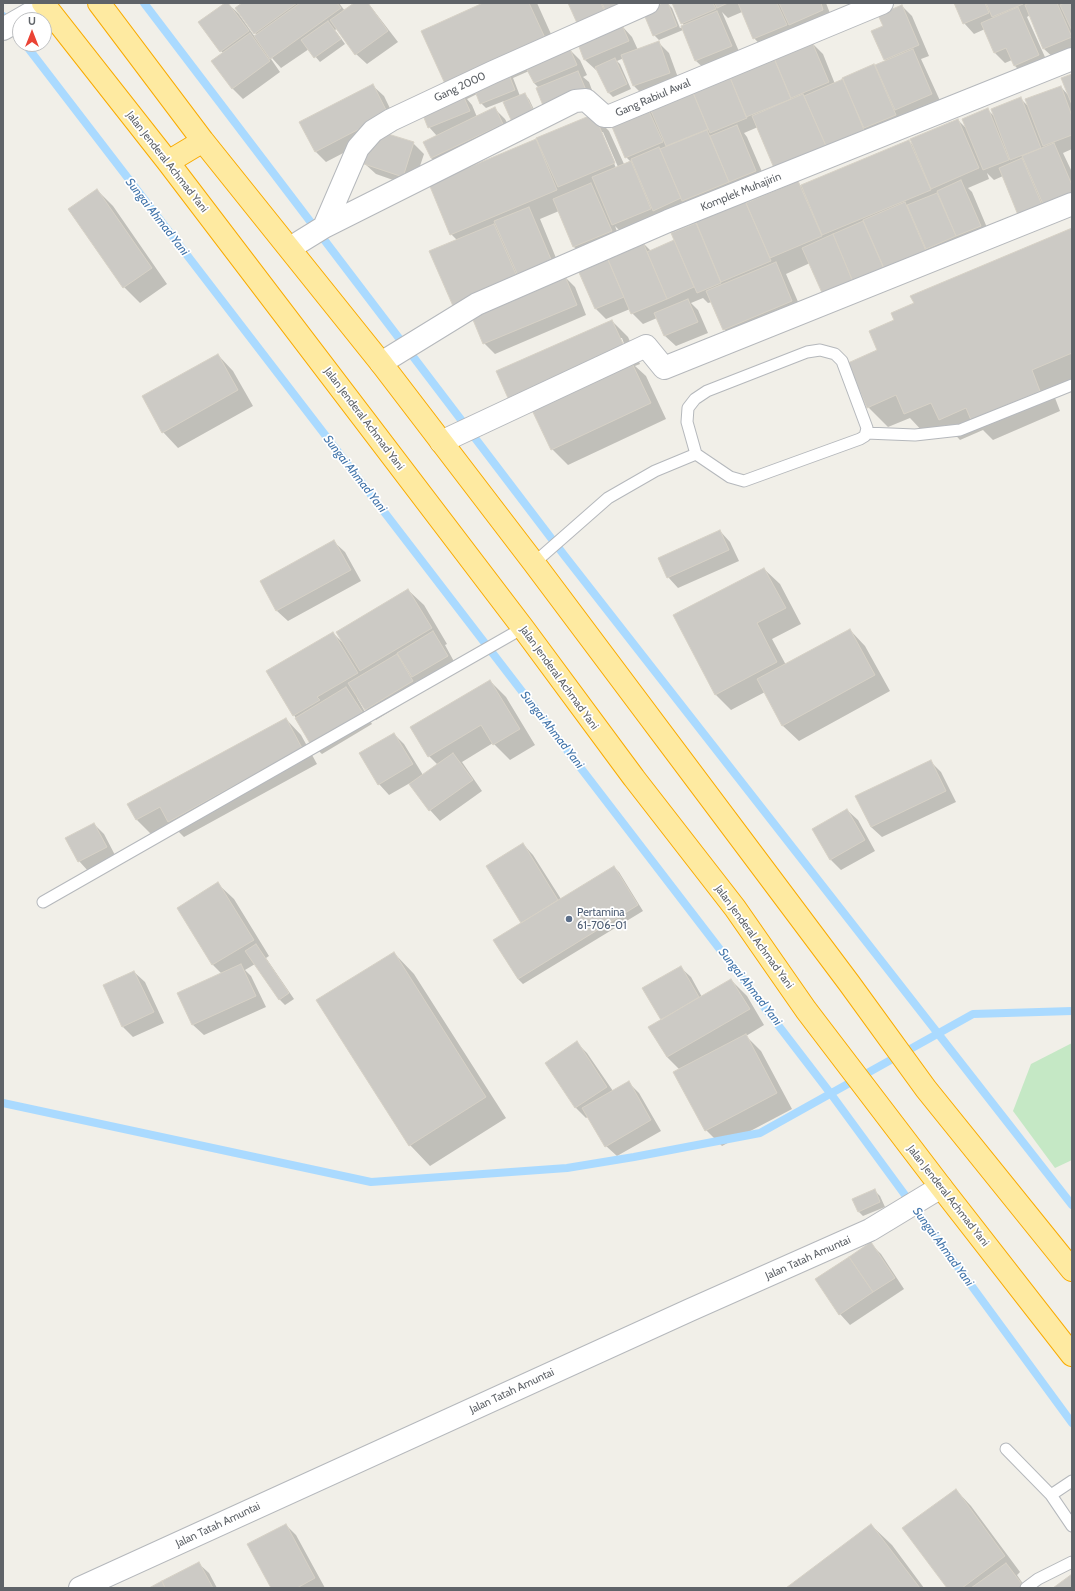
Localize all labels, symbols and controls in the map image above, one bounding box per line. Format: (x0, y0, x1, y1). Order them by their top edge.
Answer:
north arrow (12, 12, 52, 52)
text: U (28, 14, 36, 28)
street label: Gang 2000 (432, 69, 488, 105)
street label: Gang Rabiul Awal (614, 76, 692, 120)
street label: Jalan Jenderal Achmad Yani (123, 109, 211, 215)
street label: Komplek Muhajirin (699, 170, 783, 214)
water label: Sungai Ahmad Yani (122, 176, 192, 258)
street label: Jalan Jenderal Achmad Yani (321, 365, 407, 473)
water label: Sungai Ahmad Yani (320, 433, 390, 515)
street label: Jalan Jenderal Achmad Yani (517, 624, 601, 732)
water label: Sungai Ahmad Yani (517, 689, 587, 771)
street label: Jalan Jenderal Achmad Yani (712, 883, 796, 991)
place label: Pertamina 61-706-01 (577, 906, 626, 932)
marker: Pertamina 61-706-01 (564, 914, 574, 924)
water label: Sungai Ahmad Yani (715, 946, 785, 1028)
street label: Jalan Jenderal Achmad Yani (904, 1143, 992, 1249)
water label: Sungai Ahmad Yani (910, 1205, 976, 1289)
street label: Jalan Tatah Amuntai (763, 1233, 853, 1283)
street label: Jalan Tatah Amuntai (468, 1366, 556, 1416)
street label: Jalan Tatah Amuntai (174, 1500, 262, 1550)

